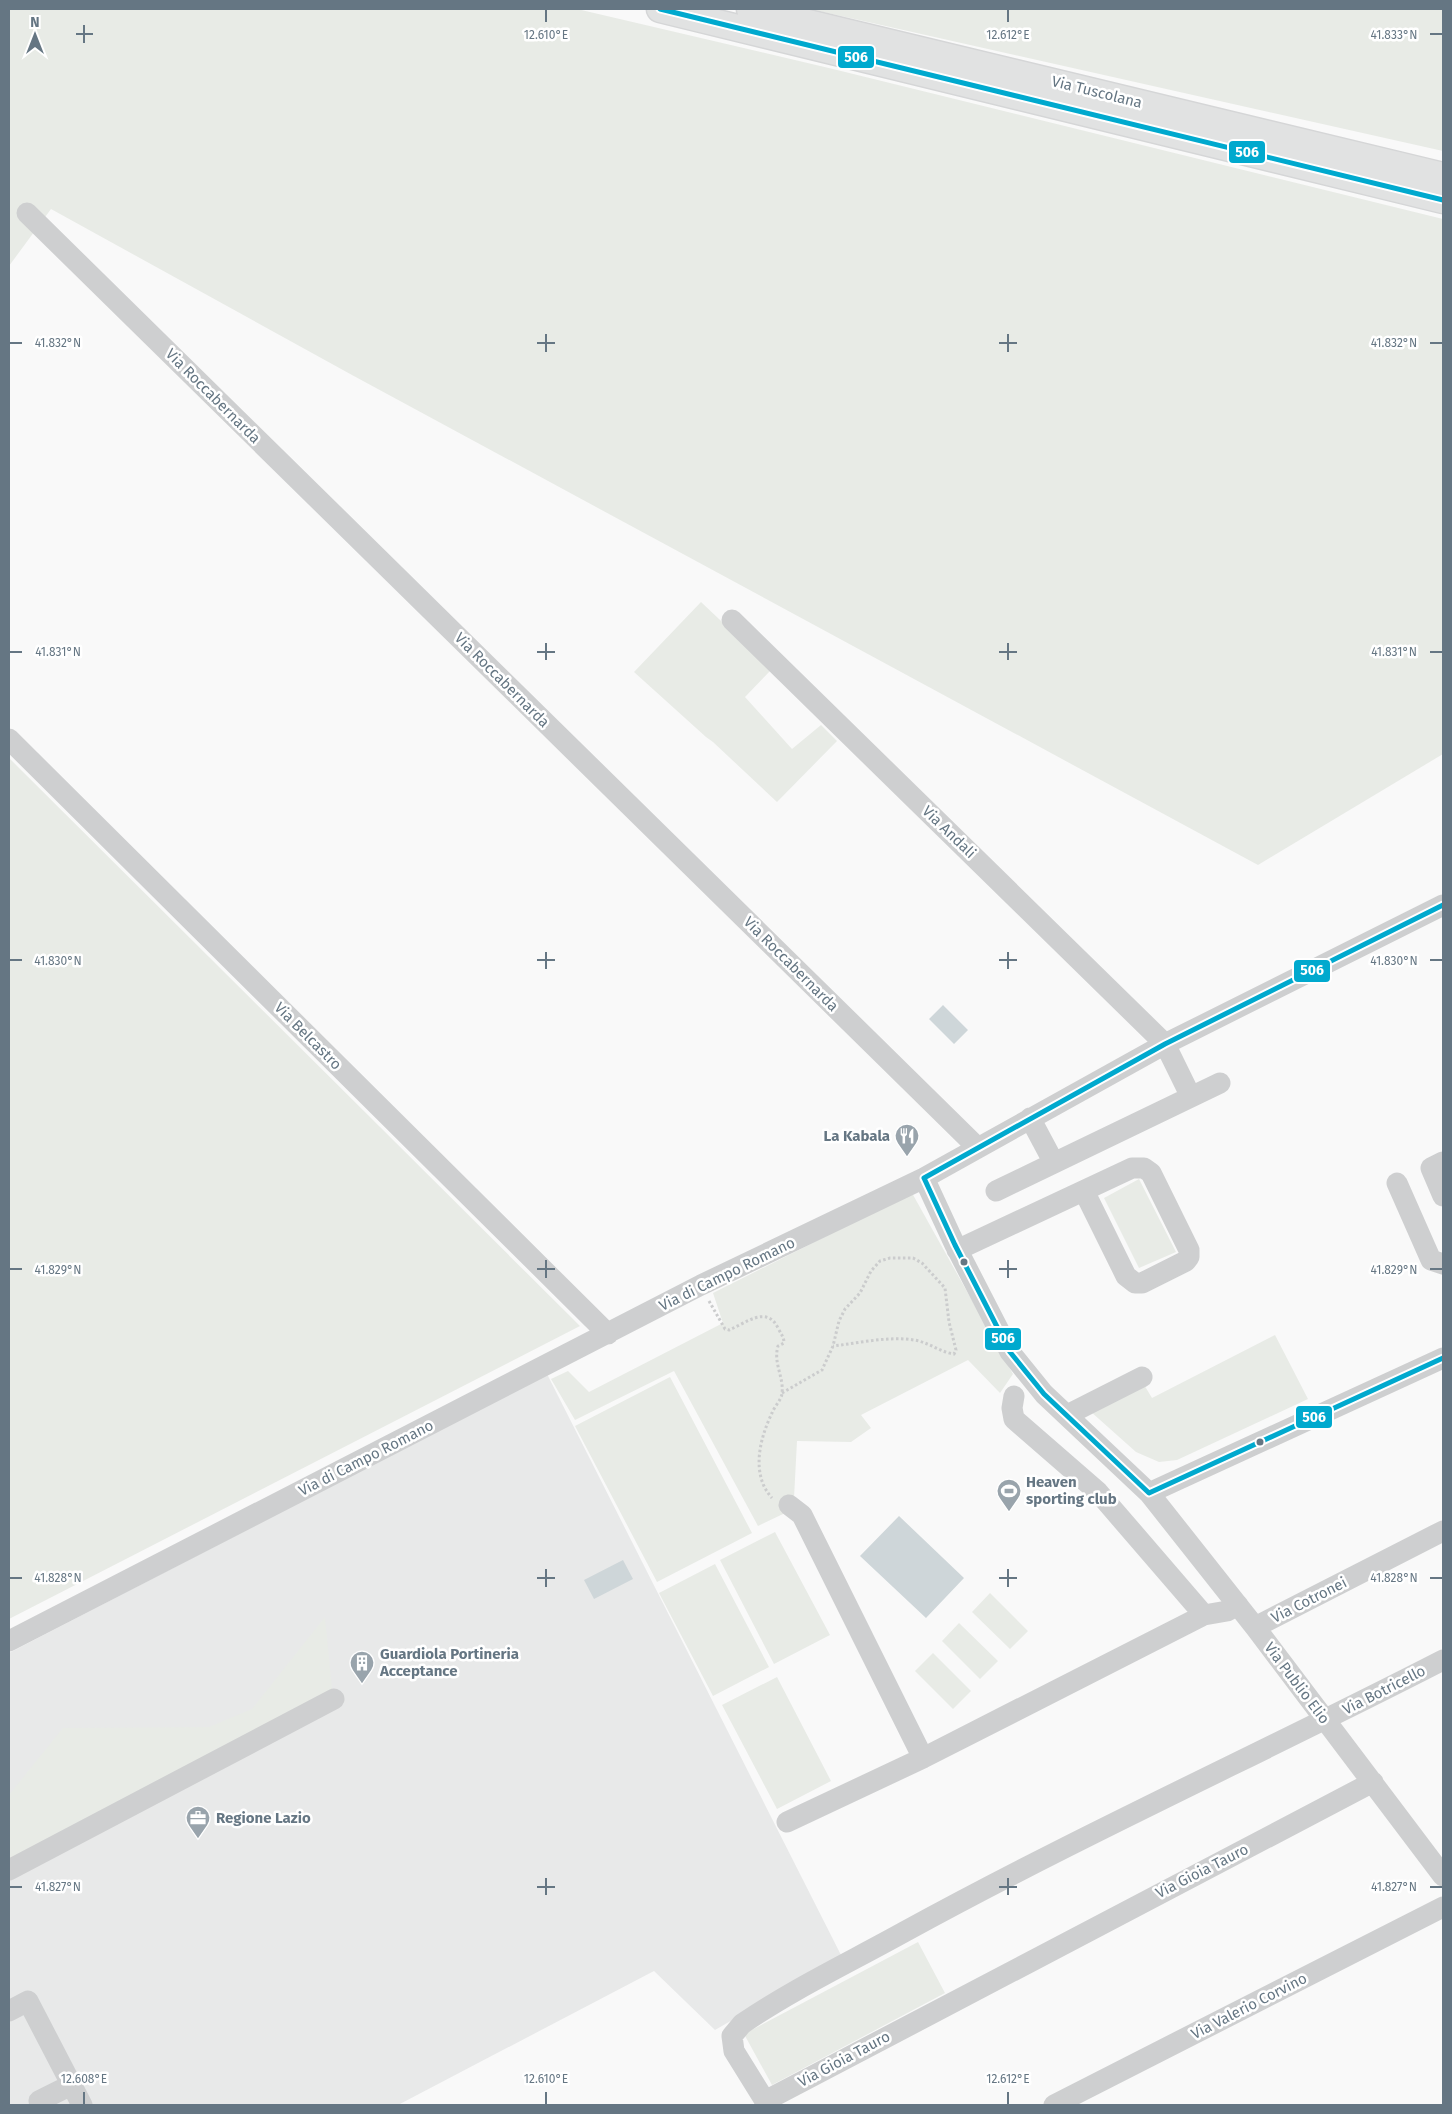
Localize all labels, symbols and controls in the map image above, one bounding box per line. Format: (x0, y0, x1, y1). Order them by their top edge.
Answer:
north arrow (10, 10, 60, 60)
text: N (30, 14, 40, 31)
text: 12.610°E (524, 28, 568, 42)
text: 12.612°E (986, 28, 1030, 42)
text: 41.833°N (1371, 28, 1417, 42)
line badge: 506 (837, 45, 875, 69)
text: 506 (844, 49, 868, 66)
street label: Via Tuscolana (1050, 72, 1144, 112)
line badge: 506 (1228, 140, 1266, 164)
text: 506 (1235, 144, 1259, 161)
text: 41.832°N (35, 336, 81, 350)
text: 41.832°N (1371, 336, 1417, 350)
street label: Via Roccabernarda (162, 345, 264, 447)
street label: Via Roccabernarda (451, 629, 553, 731)
text: 41.831°N (35, 645, 81, 659)
text: 41.831°N (1371, 645, 1417, 659)
street label: Via Andali (918, 802, 980, 862)
street label: Via Roccabernarda (740, 913, 842, 1015)
text: 41.830°N (34, 954, 82, 968)
text: 41.830°N (1370, 954, 1418, 968)
line badge: 506 (1293, 959, 1331, 983)
text: 506 (1300, 962, 1324, 979)
street label: Via Belcastro (271, 999, 345, 1073)
restaurant icon: La Kabala (894, 1123, 920, 1157)
place label: La Kabala (824, 1127, 890, 1145)
street label: Via di Campo Romano (656, 1233, 798, 1315)
unlabelled marker (959, 1257, 969, 1267)
text: 41.829°N (35, 1263, 81, 1277)
text: 41.829°N (1371, 1263, 1417, 1277)
line badge: 506 (984, 1327, 1022, 1351)
text: 506 (991, 1330, 1015, 1347)
line badge: 506 (1295, 1405, 1333, 1429)
text: 506 (1302, 1409, 1326, 1426)
street label: Via di Campo Romano (296, 1416, 436, 1500)
unlabelled marker (1255, 1437, 1265, 1447)
place label: Heaven sporting club (1026, 1473, 1117, 1508)
sports icon: Heaven sporting club (996, 1478, 1022, 1512)
text: 41.828°N (34, 1571, 82, 1585)
text: 41.828°N (1370, 1571, 1418, 1585)
street label: Via Cotronei (1268, 1573, 1350, 1627)
street label: Via Publio Elio (1261, 1639, 1333, 1727)
place label: Guardiola Portineria Acceptance (379, 1645, 519, 1680)
building icon: Guardiola Portineria Acceptance (349, 1650, 375, 1684)
street label: Via Botricello (1340, 1661, 1428, 1719)
office icon: Regione Lazio (185, 1805, 211, 1839)
place label: Regione Lazio (216, 1809, 311, 1827)
street label: Via Gioia Tauro (1153, 1840, 1251, 1902)
text: 41.827°N (35, 1880, 81, 1894)
text: 41.827°N (1371, 1880, 1417, 1894)
street label: Via Valerio Corvino (1188, 1969, 1310, 2043)
street label: Via Gioia Tauro (795, 2027, 893, 2091)
text: 12.608°E (61, 2072, 107, 2086)
text: 12.610°E (524, 2072, 568, 2086)
text: 12.612°E (986, 2072, 1030, 2086)

